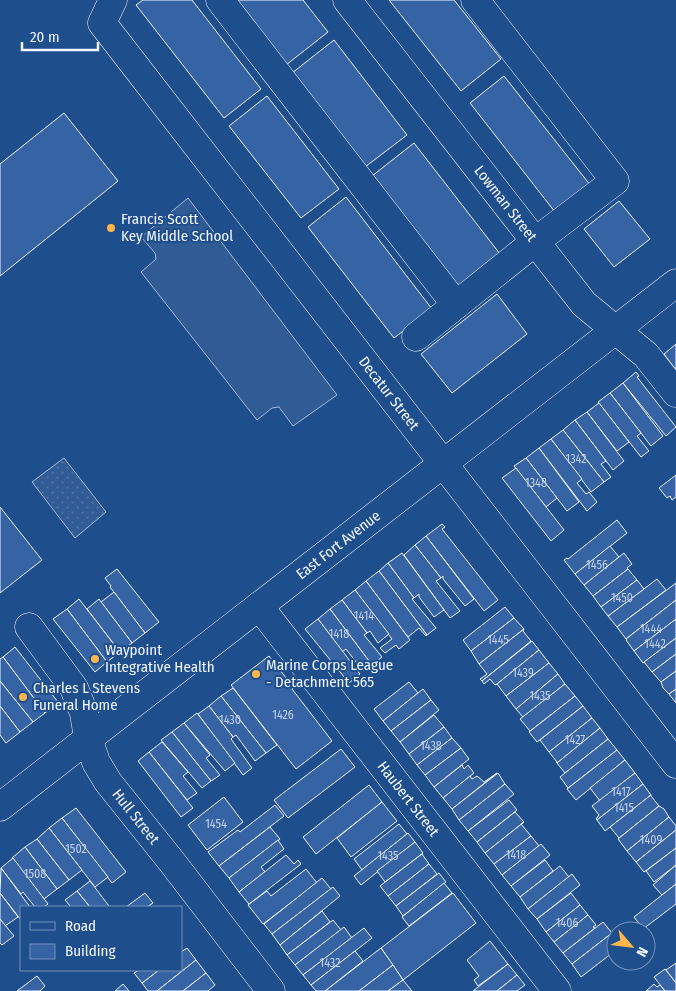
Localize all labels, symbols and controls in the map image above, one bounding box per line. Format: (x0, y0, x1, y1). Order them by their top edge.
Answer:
scale bar (22, 20, 99, 52)
text: 20 m (30, 28, 60, 46)
street label: Lowman Street (470, 162, 541, 245)
place label: Francis Scott Key Middle School (121, 210, 233, 245)
marker: Francis Scott Key Middle School (105, 222, 117, 234)
street label: Decatur Street (355, 353, 423, 434)
house number: 1342 (566, 452, 586, 466)
house number: 1348 (525, 476, 547, 490)
street label: East Fort Avenue (293, 507, 384, 583)
house number: 1456 (586, 558, 608, 572)
house number: 1450 (611, 591, 633, 605)
house number: 1414 (354, 609, 374, 623)
house number: 1444 (640, 622, 662, 636)
house number: 1418 (329, 627, 349, 641)
house number: 1445 (487, 633, 509, 647)
house number: 1442 (644, 637, 666, 651)
place label: Waypoint Integrative Health (105, 641, 215, 676)
marker: Waypoint Integrative Health (89, 653, 101, 665)
place label: Marine Corps League - Detachment 565 (266, 656, 393, 691)
house number: 1439 (512, 666, 534, 680)
marker: Marine Corps League - Detachment 565 (250, 668, 262, 680)
place label: Charles L Stevens Funeral Home (33, 679, 140, 714)
house number: 1435 (529, 689, 551, 703)
marker: Charles L Stevens Funeral Home (17, 691, 29, 703)
house number: 1426 (272, 708, 294, 722)
house number: 1430 (219, 713, 241, 727)
house number: 1427 (565, 733, 585, 747)
house number: 1438 (420, 739, 442, 753)
street label: Haubert Street (374, 758, 443, 840)
street label: Hull Street (108, 785, 163, 848)
house number: 1417 (611, 785, 631, 799)
house number: 1415 (614, 801, 635, 815)
house number: 1454 (205, 817, 227, 831)
house number: 1409 (640, 833, 662, 847)
house number: 1502 (65, 842, 87, 856)
house number: 1418 (506, 848, 526, 862)
house number: 1435 (377, 849, 399, 863)
house number: 1508 (24, 867, 46, 881)
legend (20, 906, 182, 971)
house number: 1406 (556, 916, 578, 930)
text: Road (65, 917, 96, 935)
north arrow (606, 921, 656, 971)
text: Building (65, 942, 116, 960)
text: N (633, 944, 652, 960)
house number: 1432 (320, 956, 340, 970)

